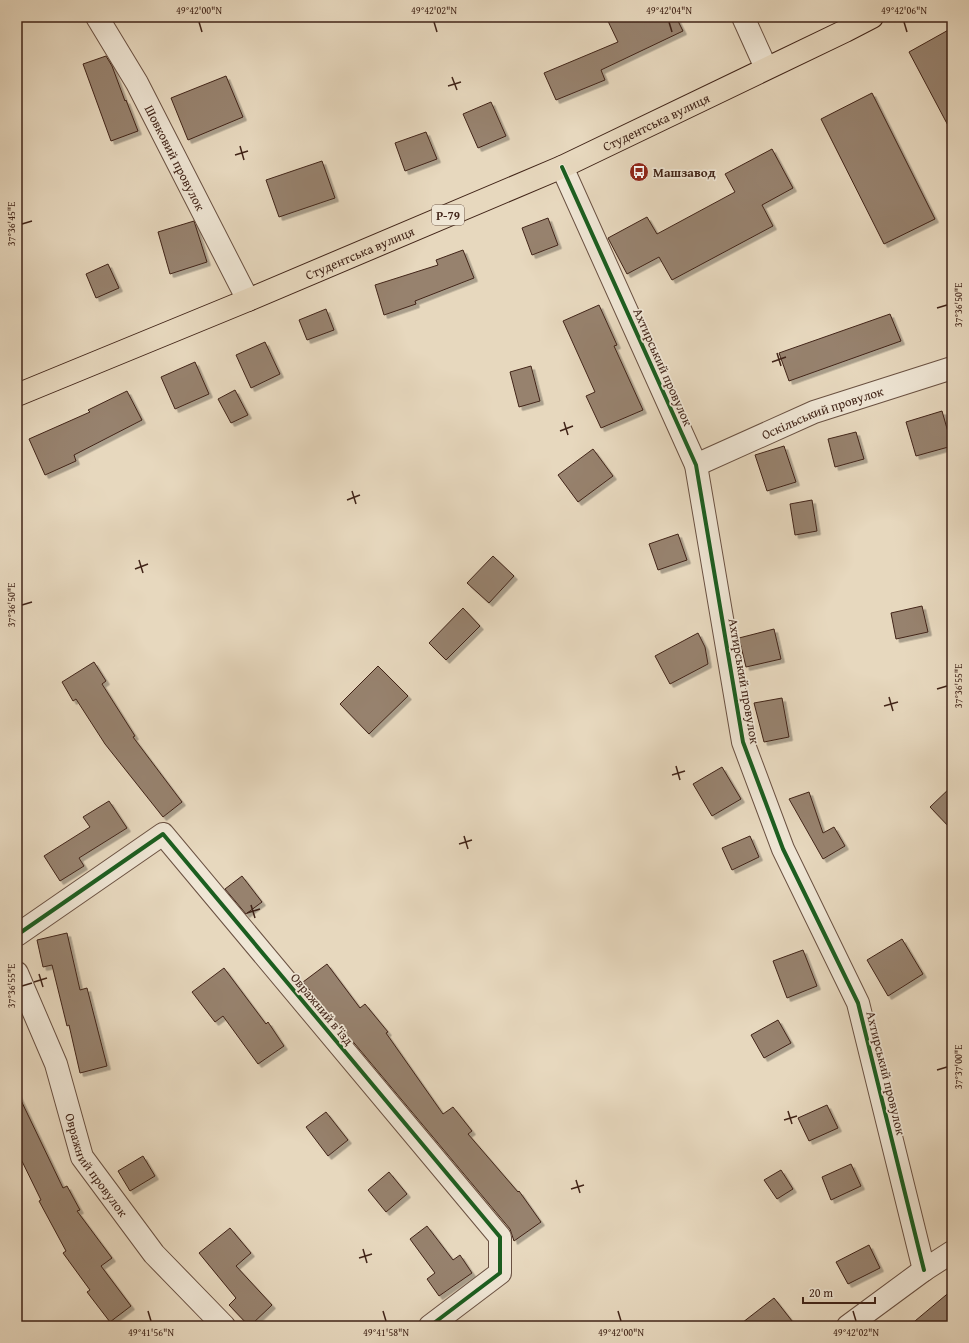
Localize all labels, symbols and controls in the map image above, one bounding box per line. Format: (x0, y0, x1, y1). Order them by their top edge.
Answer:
text: 49°42'00"N (176, 3, 222, 18)
text: 49°42'02"N (411, 3, 457, 18)
text: 49°42'04"N (646, 3, 692, 18)
text: 49°42'06"N (881, 3, 927, 18)
street label: Студентська вулиця (599, 88, 713, 156)
street label: Шовковий провулок (140, 101, 210, 214)
bus stop icon: Машзавод (628, 161, 650, 183)
place label: Машзавод (653, 163, 716, 182)
text: 37°36'45"E (4, 202, 19, 246)
road number: Р-79 (432, 205, 464, 225)
street label: Студентська вулиця (302, 221, 417, 284)
text: 37°36'50"E (951, 283, 966, 327)
street label: Ахтирський провулок (628, 305, 698, 429)
street label: Оскільський провулок (758, 381, 886, 444)
text: 37°36'50"E (4, 583, 19, 627)
street label: Ахтирський провулок (724, 617, 764, 745)
text: 37°36'55"E (951, 664, 966, 708)
text: 37°36'55"E (4, 964, 19, 1008)
street label: Овражний в'їзд (286, 969, 358, 1049)
street label: Ахтирський провулок (861, 1009, 911, 1137)
text: 37°37'00"E (951, 1045, 966, 1089)
street label: Овражний провулок (61, 1111, 133, 1221)
scale bar (803, 1279, 875, 1305)
text: 20 m (809, 1284, 833, 1301)
text: 49°41'56"N (128, 1325, 174, 1340)
text: 49°41'58"N (363, 1325, 409, 1340)
text: 49°42'00"N (598, 1325, 644, 1340)
text: 49°42'02"N (833, 1325, 879, 1340)

